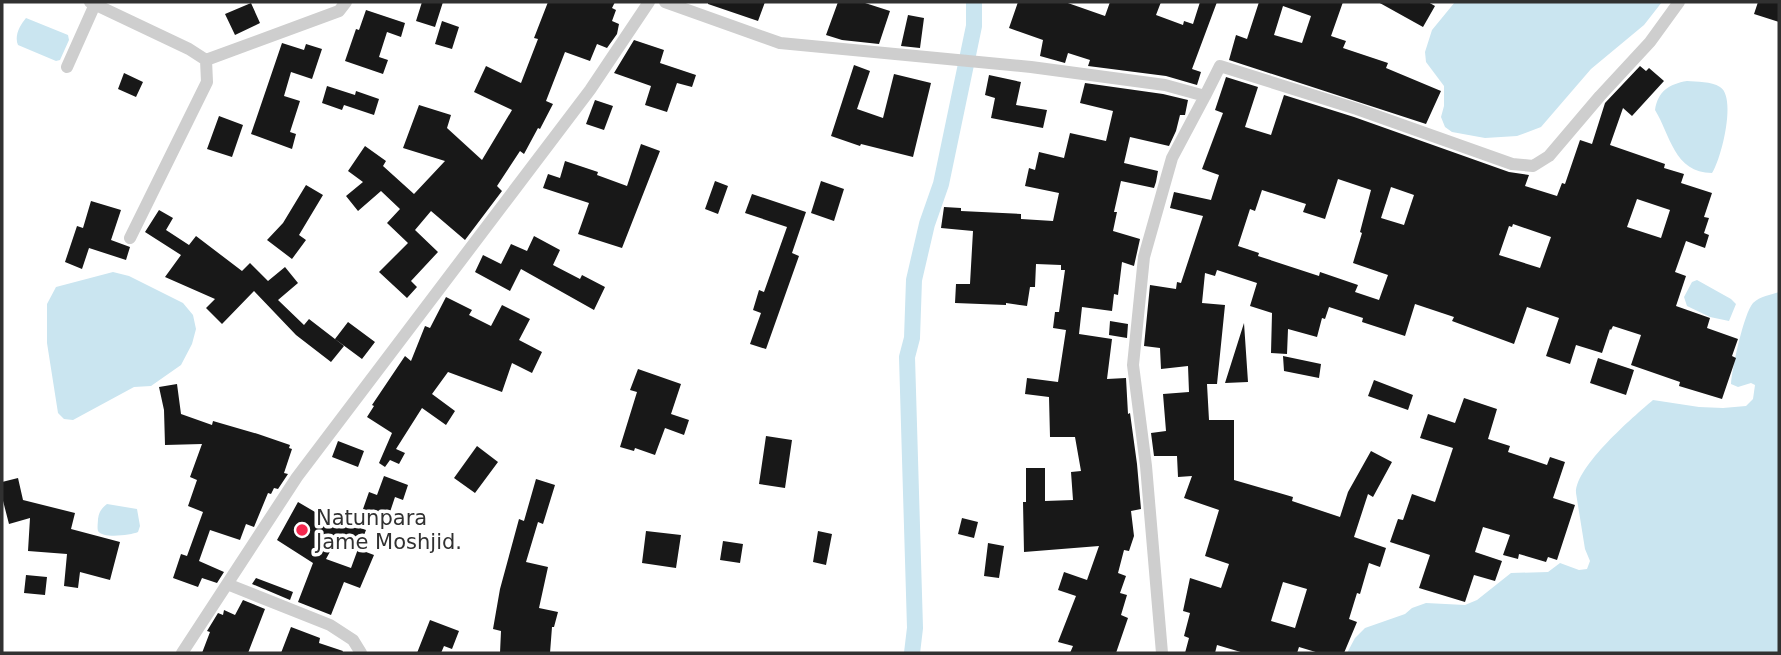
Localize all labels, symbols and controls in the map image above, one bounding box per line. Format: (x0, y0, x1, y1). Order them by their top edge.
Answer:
place label: Natunpara Jame Moshjid. (314, 506, 462, 554)
marker: Natunpara Jame Moshjid. (294, 522, 310, 538)

